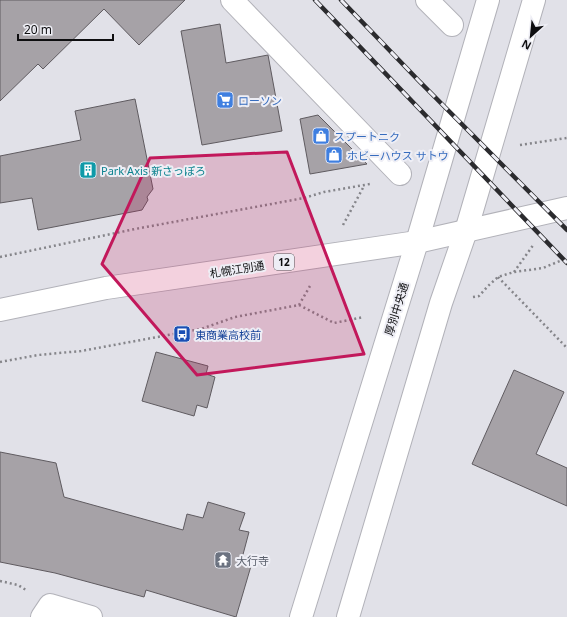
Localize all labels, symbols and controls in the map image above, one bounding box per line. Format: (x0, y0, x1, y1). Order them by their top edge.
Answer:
scale bar (18, 16, 113, 42)
north arrow (511, 16, 551, 56)
text: 20 m (24, 21, 52, 38)
text: N (519, 37, 534, 54)
supermarket icon: ローソン (215, 90, 235, 110)
place label: ローソン (238, 93, 282, 108)
shop icon: スプートニク (311, 126, 331, 146)
place label: スプートニク (334, 129, 400, 144)
shop icon: ホビーハウス サトウ (324, 145, 344, 165)
place label: ホビーハウス サトウ (347, 148, 449, 163)
building icon: Park Axis 新さっぽろ (78, 160, 98, 180)
place label: Park Axis 新さっぽろ (101, 163, 206, 178)
road number: 12 (274, 254, 294, 270)
street label: 札幌江別通 (209, 257, 265, 281)
street label: 厚別中央通 (381, 281, 411, 337)
bus stop icon: 東商業高校前 (172, 324, 192, 344)
place label: 東商業高校前 (195, 327, 261, 342)
temple icon: 大行寺 (213, 550, 233, 570)
place label: 大行寺 (236, 553, 269, 568)

